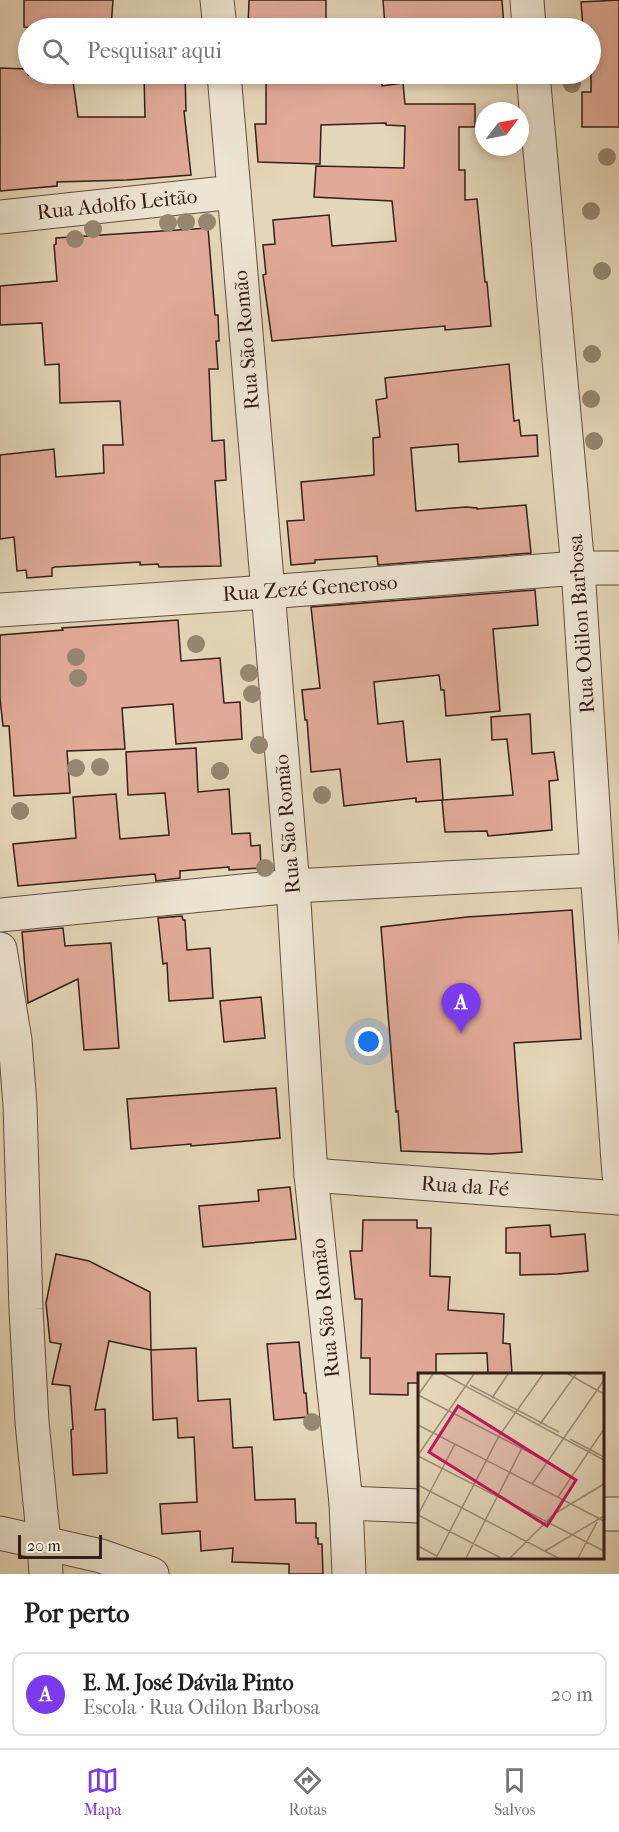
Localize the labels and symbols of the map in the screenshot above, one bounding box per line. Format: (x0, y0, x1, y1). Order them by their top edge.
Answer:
north arrow (475, 102, 529, 156)
street label: Rua Adolfo Leitão (36, 184, 198, 224)
street label: Rua São Romão (228, 269, 264, 411)
street label: Rua Odilon Barbosa (563, 533, 599, 714)
street label: Rua Zezé Generoso (222, 570, 398, 606)
street label: Rua São Romão (269, 753, 305, 895)
pin: A (442, 984, 480, 1033)
your location (354, 1027, 383, 1056)
street label: Rua da Fé (420, 1171, 510, 1201)
street label: Rua São Romão (306, 1237, 344, 1379)
inset map (418, 1373, 604, 1559)
scale bar (18, 1532, 102, 1560)

